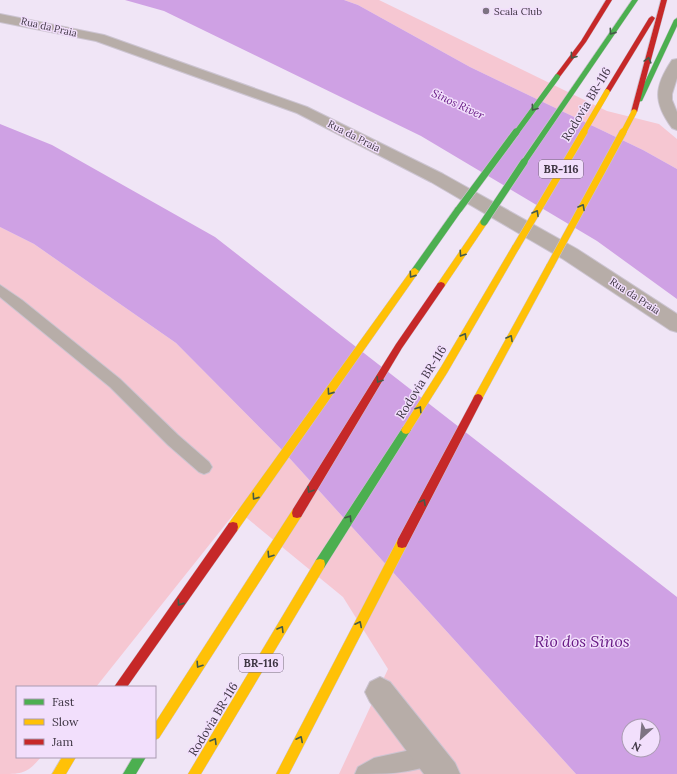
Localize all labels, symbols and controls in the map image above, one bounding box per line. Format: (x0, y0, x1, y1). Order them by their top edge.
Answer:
place label: Scala Club (494, 5, 542, 18)
marker: Scala Club (481, 6, 491, 16)
street label: Rua da Praia (20, 14, 78, 40)
one-way arrow (609, 28, 617, 35)
one-way arrow (570, 52, 578, 59)
one-way arrow (643, 57, 652, 64)
street label: Rodovia BR-116 (558, 64, 614, 144)
water label: Sinos River (429, 86, 487, 123)
one-way arrow (532, 104, 539, 111)
street label: Rua da Praia (326, 117, 382, 155)
road number: BR-116 (539, 160, 583, 178)
one-way arrow (577, 204, 585, 211)
one-way arrow (531, 210, 538, 217)
one-way arrow (460, 250, 467, 257)
one-way arrow (409, 271, 417, 278)
street label: Rua da Praia (607, 275, 663, 317)
one-way arrow (459, 333, 466, 340)
one-way arrow (506, 335, 513, 342)
street label: Rodovia BR-116 (393, 343, 450, 421)
one-way arrow (376, 376, 383, 383)
one-way arrow (327, 388, 335, 395)
one-way arrow (414, 406, 421, 413)
one-way arrow (308, 486, 315, 493)
one-way arrow (252, 493, 260, 500)
one-way arrow (418, 498, 426, 506)
one-way arrow (344, 516, 351, 523)
one-way arrow (267, 551, 274, 558)
one-way arrow (178, 598, 185, 605)
one-way arrow (355, 621, 362, 628)
one-way arrow (276, 626, 284, 633)
water label: Rio dos Sinos (534, 631, 630, 651)
road number: BR-116 (239, 654, 283, 672)
one-way arrow (197, 660, 204, 667)
street label: Rodovia BR-116 (185, 679, 241, 759)
legend (16, 686, 156, 758)
text: Fast (52, 694, 75, 709)
text: Slow (52, 714, 79, 729)
north arrow (621, 718, 661, 758)
text: Jam (51, 734, 73, 749)
one-way arrow (295, 736, 302, 744)
one-way arrow (210, 738, 217, 745)
text: N (629, 739, 643, 755)

